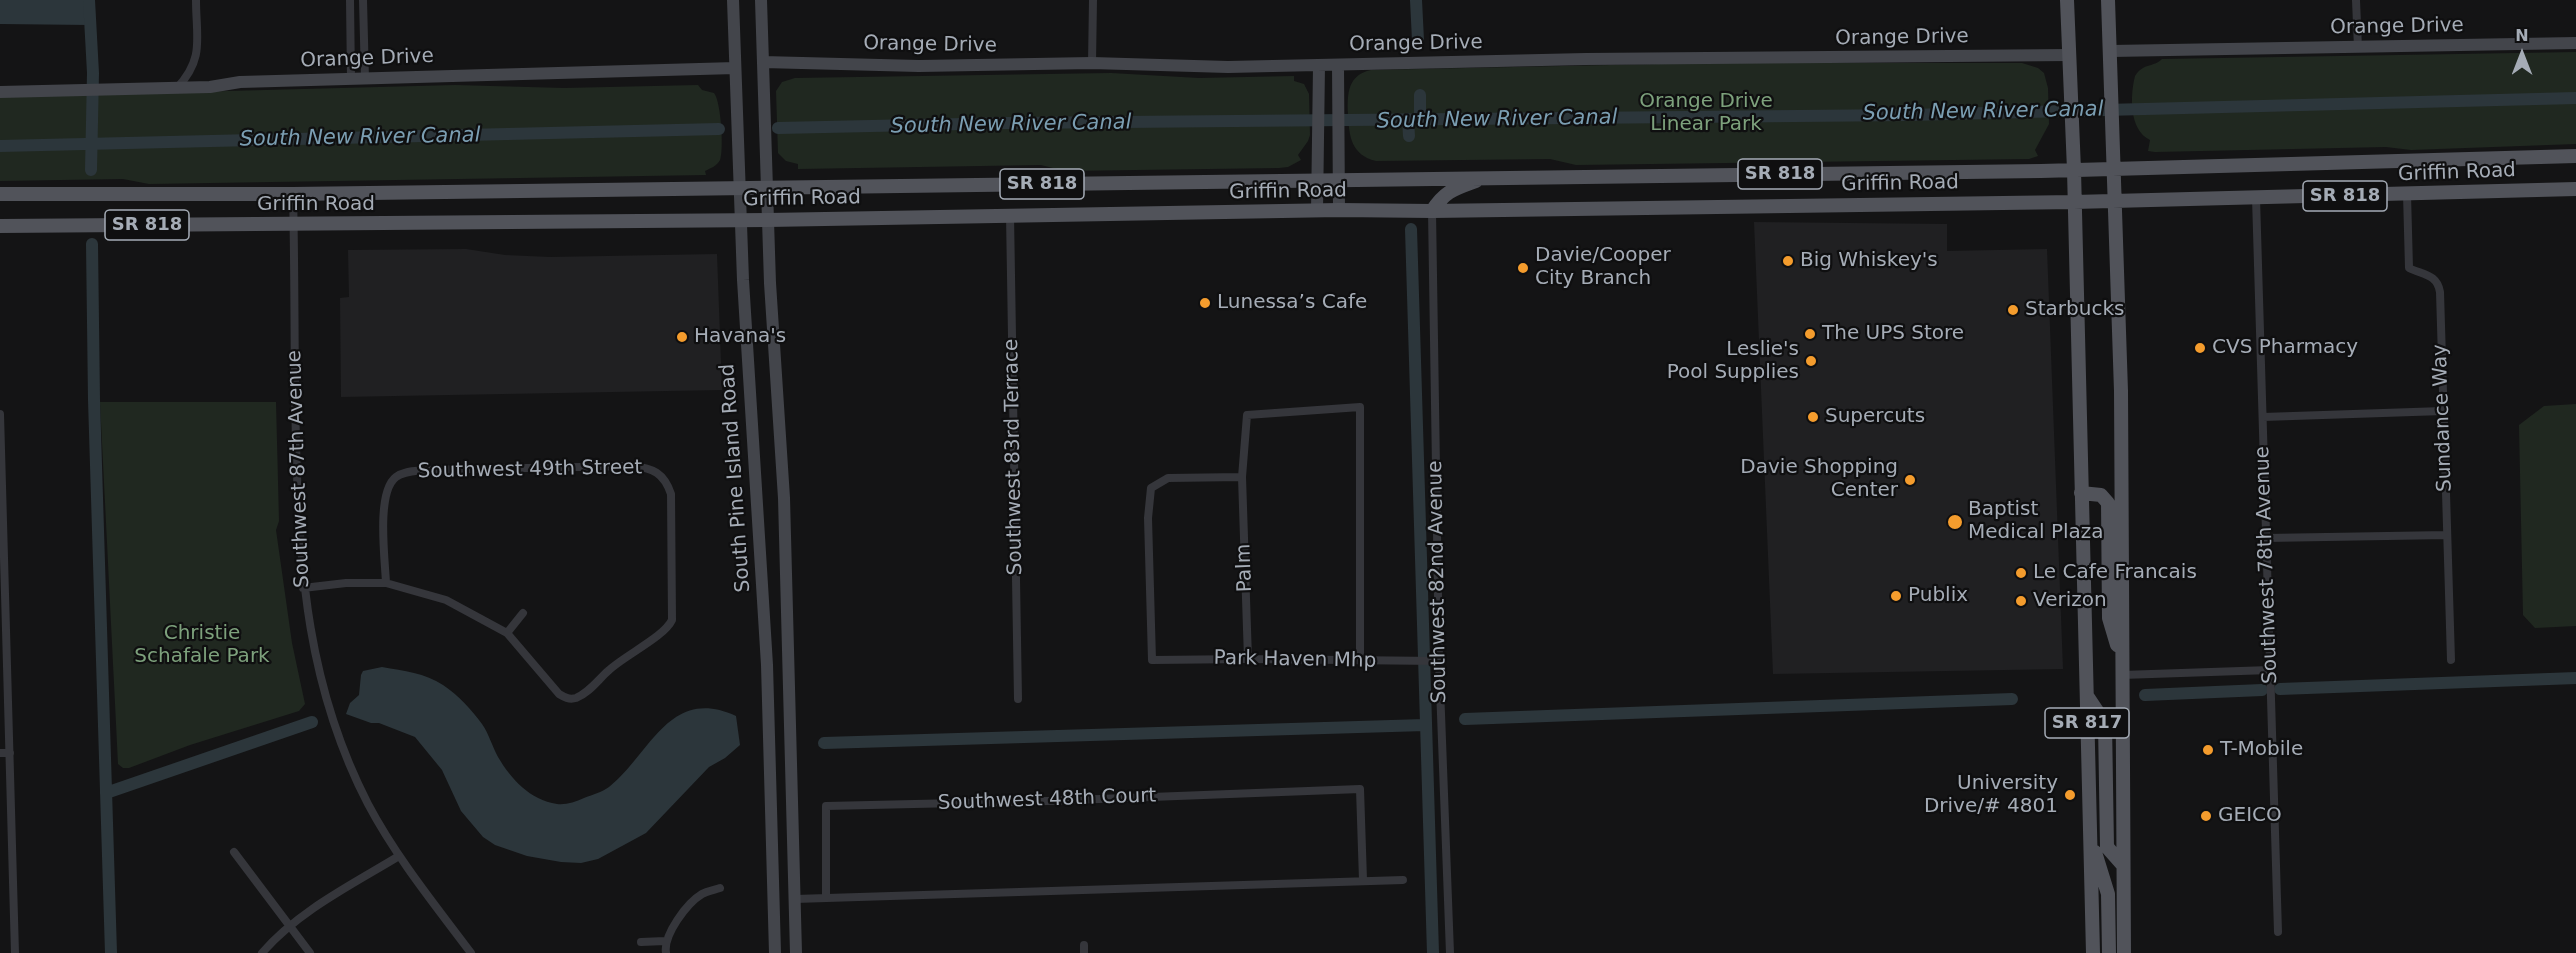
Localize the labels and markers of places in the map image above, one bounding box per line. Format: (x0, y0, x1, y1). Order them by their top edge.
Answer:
place label: Davie/Cooper City Branch (1535, 244, 1671, 291)
place label: Big Whiskey's (1800, 249, 1938, 273)
marker: Big Whiskey's (1781, 254, 1795, 268)
marker: Davie/Cooper City Branch (1516, 261, 1530, 275)
place label: Lunessa’s Cafe (1217, 291, 1367, 315)
marker: Lunessa’s Cafe (1198, 296, 1212, 310)
place label: Starbucks (2025, 298, 2124, 322)
marker: Starbucks (2006, 303, 2020, 317)
place label: The UPS Store (1822, 322, 1964, 346)
place label: Havana's (694, 325, 786, 349)
marker: The UPS Store (1803, 327, 1817, 341)
marker: Havana's (675, 330, 689, 344)
place label: CVS Pharmacy (2212, 336, 2358, 360)
place label: Leslie's Pool Supplies (1667, 338, 1799, 385)
marker: CVS Pharmacy (2193, 341, 2207, 355)
marker: Leslie's Pool Supplies (1804, 354, 1818, 368)
place label: Supercuts (1825, 405, 1925, 429)
marker: Supercuts (1806, 410, 1820, 424)
place label: Davie Shopping Center (1740, 456, 1898, 503)
marker: Davie Shopping Center (1903, 473, 1917, 487)
place label: Baptist Medical Plaza (1968, 498, 2104, 545)
marker: Baptist Medical Plaza (1946, 513, 1964, 531)
place label: Le Cafe Francais (2033, 561, 2197, 585)
marker: Le Cafe Francais (2014, 566, 2028, 580)
place label: Publix (1908, 584, 1968, 608)
marker: Publix (1889, 589, 1903, 603)
place label: Verizon (2033, 589, 2107, 613)
marker: Verizon (2014, 594, 2028, 608)
place label: T-Mobile (2220, 738, 2303, 762)
marker: T-Mobile (2201, 743, 2215, 757)
place label: University Drive/# 4801 (1924, 772, 2058, 819)
marker: University Drive/# 4801 (2063, 788, 2077, 802)
place label: GEICO (2218, 804, 2282, 828)
marker: GEICO (2199, 809, 2213, 823)

